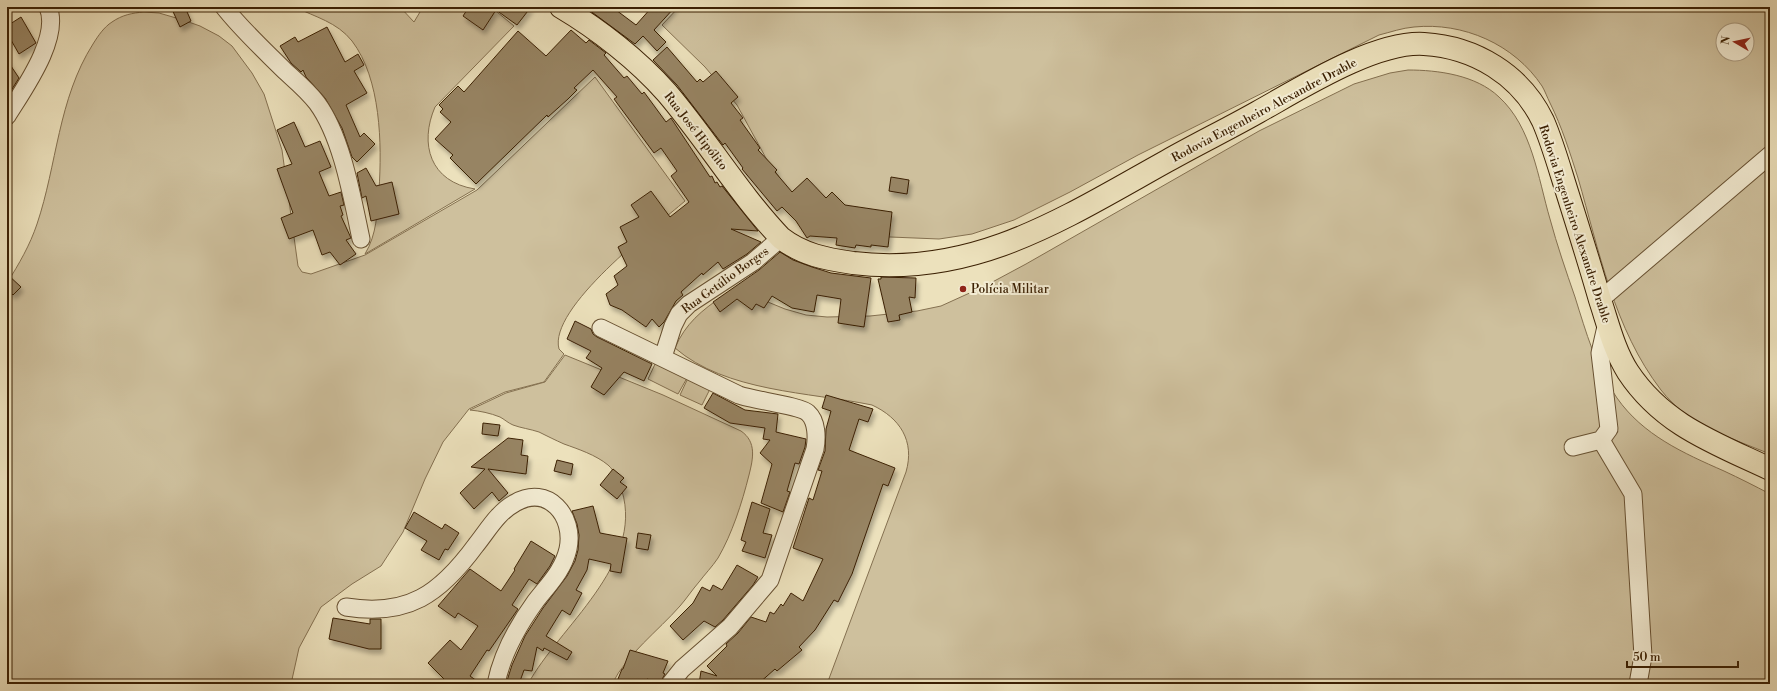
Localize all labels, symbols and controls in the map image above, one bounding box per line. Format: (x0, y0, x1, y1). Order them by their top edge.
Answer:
north arrow (1715, 22, 1755, 62)
text: N (1719, 35, 1734, 46)
street label: Rodovia Engenheiro Alexandre Drable (1169, 55, 1359, 166)
street label: Rua José Hipólito (661, 89, 731, 173)
street label: Rodovia Engenheiro Alexandre Drable (1535, 123, 1614, 325)
street label: Rua Getúlio Borges (679, 244, 772, 317)
place label: Polícia Militar (971, 282, 1049, 297)
marker: Polícia Militar (958, 284, 968, 294)
scale bar (1627, 643, 1738, 669)
text: 50 m (1633, 650, 1661, 665)

